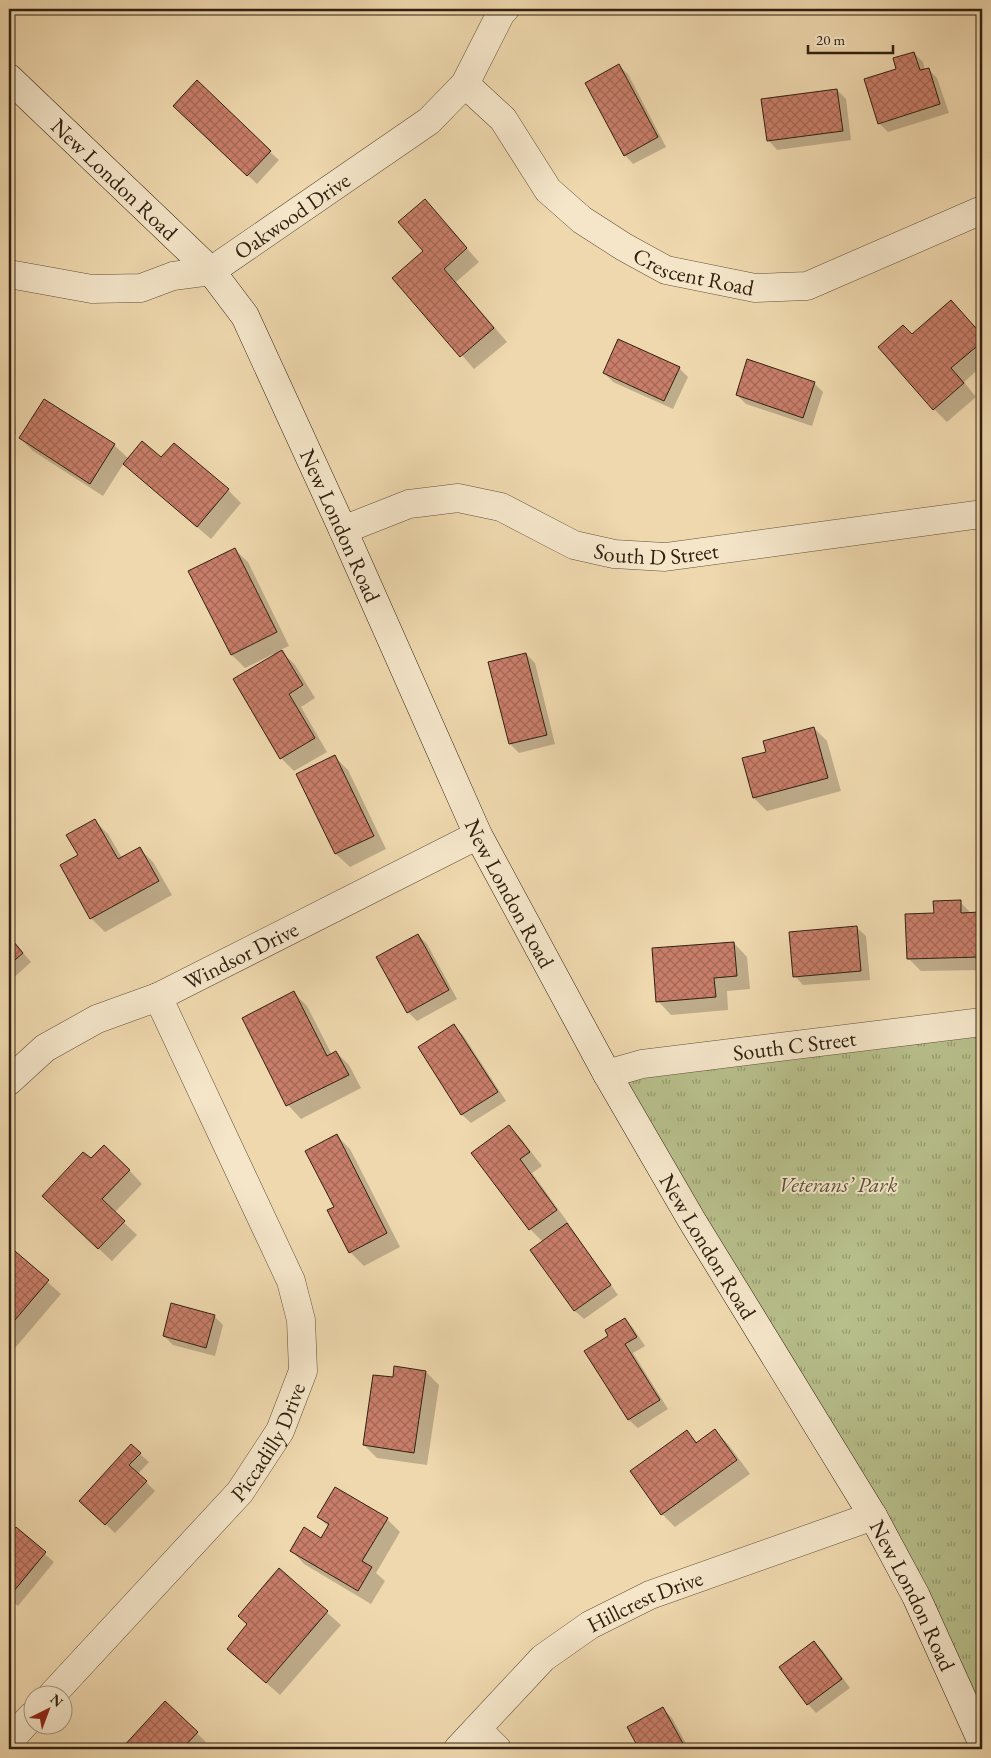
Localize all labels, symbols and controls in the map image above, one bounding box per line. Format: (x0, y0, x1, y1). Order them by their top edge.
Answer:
scale bar (808, 22, 894, 54)
text: 20 m (816, 30, 845, 49)
street label: New London Road (45, 111, 185, 247)
street label: Oakwood Drive (228, 165, 356, 266)
street label: Crescent Road (628, 240, 757, 302)
street label: New London Road (293, 444, 388, 607)
street label: South D Street (591, 535, 720, 572)
street label: New London Road (458, 814, 562, 974)
street label: Windsor Drive (179, 914, 303, 996)
street label: South C Street (731, 1023, 858, 1067)
street label: New London Road (653, 1168, 764, 1325)
park label: Veterans’ Park (779, 1170, 897, 1199)
street label: Piccadilly Drive (224, 1378, 312, 1508)
street label: New London Road (863, 1515, 963, 1676)
street label: Hillcrest Drive (582, 1563, 707, 1639)
north arrow (22, 1686, 72, 1736)
text: N (46, 1690, 67, 1711)

